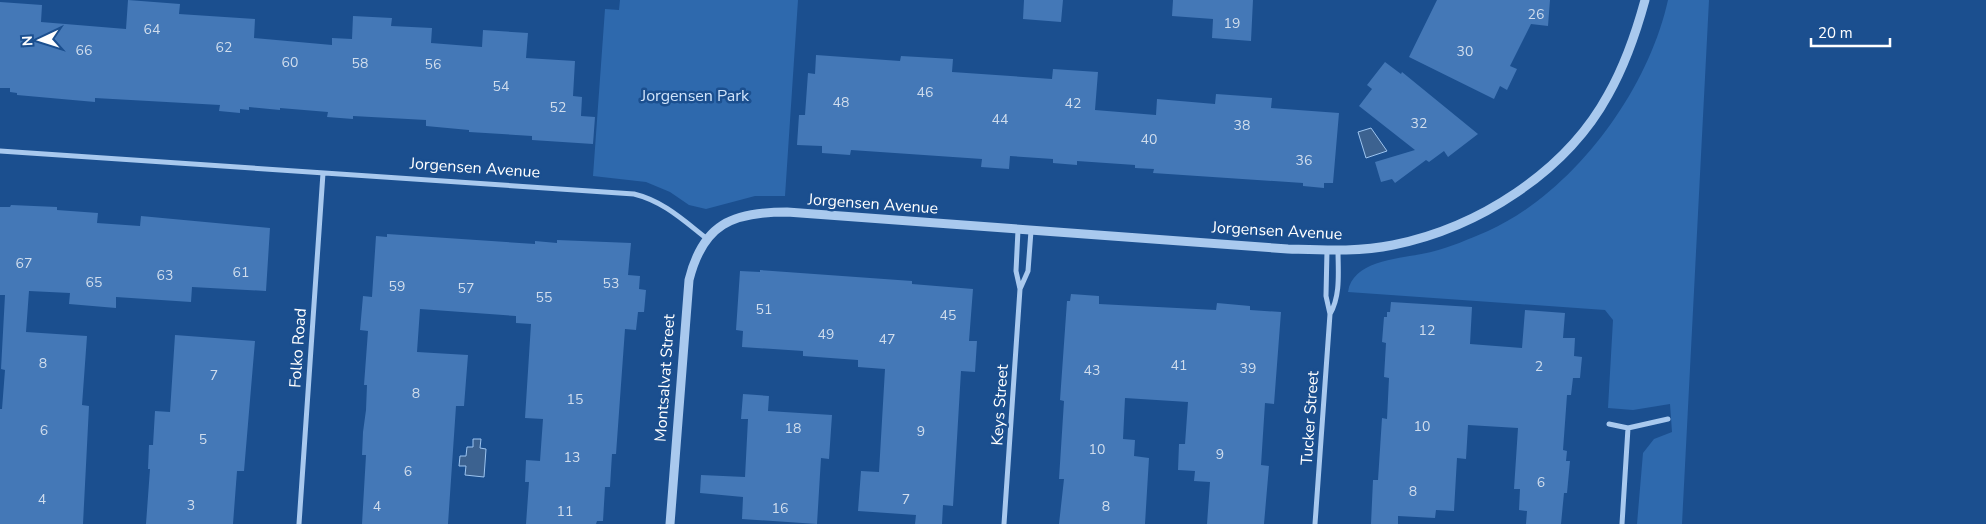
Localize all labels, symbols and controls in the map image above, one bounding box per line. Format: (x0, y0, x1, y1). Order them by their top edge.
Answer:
house number: 26 (1528, 5, 1544, 24)
house number: 19 (1224, 14, 1240, 33)
north arrow (15, 15, 65, 65)
scale bar (1811, 15, 1890, 47)
house number: 64 (144, 20, 160, 39)
text: 20 m (1818, 23, 1853, 43)
text: N (18, 35, 37, 47)
house number: 62 (216, 38, 232, 57)
house number: 66 (76, 41, 92, 60)
house number: 30 (1457, 42, 1473, 61)
house number: 60 (282, 53, 298, 72)
house number: 58 (352, 54, 368, 73)
house number: 56 (425, 55, 441, 74)
house number: 54 (493, 77, 509, 96)
house number: 46 (917, 83, 933, 102)
park label: Jorgensen Park (640, 85, 750, 107)
house number: 48 (833, 93, 849, 112)
house number: 42 (1065, 94, 1081, 113)
house number: 52 (550, 98, 566, 117)
house number: 44 (992, 110, 1008, 129)
house number: 32 (1411, 114, 1427, 133)
house number: 38 (1234, 116, 1250, 135)
house number: 40 (1141, 130, 1157, 149)
house number: 36 (1296, 151, 1312, 170)
street label: Jorgensen Avenue (408, 152, 541, 184)
street label: Jorgensen Avenue (806, 188, 939, 220)
street label: Jorgensen Avenue (1210, 217, 1343, 245)
house number: 67 (16, 254, 32, 273)
house number: 61 (233, 263, 249, 282)
house number: 63 (157, 266, 173, 285)
house number: 65 (86, 273, 102, 292)
house number: 53 (603, 274, 619, 293)
house number: 59 (389, 277, 405, 296)
house number: 57 (458, 279, 474, 298)
house number: 55 (536, 288, 552, 307)
house number: 51 (756, 300, 772, 319)
house number: 45 (940, 306, 956, 325)
street label: Folko Road (284, 307, 312, 389)
street label: Montsalvat Street (650, 313, 680, 443)
house number: 12 (1419, 321, 1435, 340)
house number: 49 (818, 325, 834, 344)
house number: 47 (879, 330, 895, 349)
house number: 8 (39, 354, 47, 373)
house number: 41 (1171, 356, 1187, 375)
house number: 2 (1535, 357, 1543, 376)
house number: 39 (1240, 359, 1256, 378)
house number: 43 (1084, 361, 1100, 380)
street label: Keys Street (986, 363, 1014, 447)
house number: 7 (210, 366, 218, 385)
street label: Tucker Street (1296, 370, 1324, 466)
house number: 8 (412, 384, 420, 403)
house number: 15 (567, 390, 583, 409)
house number: 10 (1414, 417, 1430, 436)
house number: 18 (785, 419, 801, 438)
house number: 6 (40, 421, 48, 440)
house number: 9 (917, 422, 925, 441)
house number: 5 (199, 430, 207, 449)
house number: 10 (1089, 440, 1105, 459)
house number: 9 (1216, 445, 1224, 464)
house number: 13 (564, 448, 580, 467)
house number: 6 (404, 462, 412, 481)
house number: 6 (1537, 473, 1545, 492)
house number: 8 (1409, 482, 1417, 501)
house number: 4 (38, 490, 46, 509)
house number: 7 (902, 490, 910, 509)
house number: 3 (187, 496, 195, 515)
house number: 4 (373, 497, 381, 516)
house number: 8 (1102, 497, 1110, 516)
house number: 16 (772, 499, 788, 518)
house number: 11 (557, 502, 573, 521)

